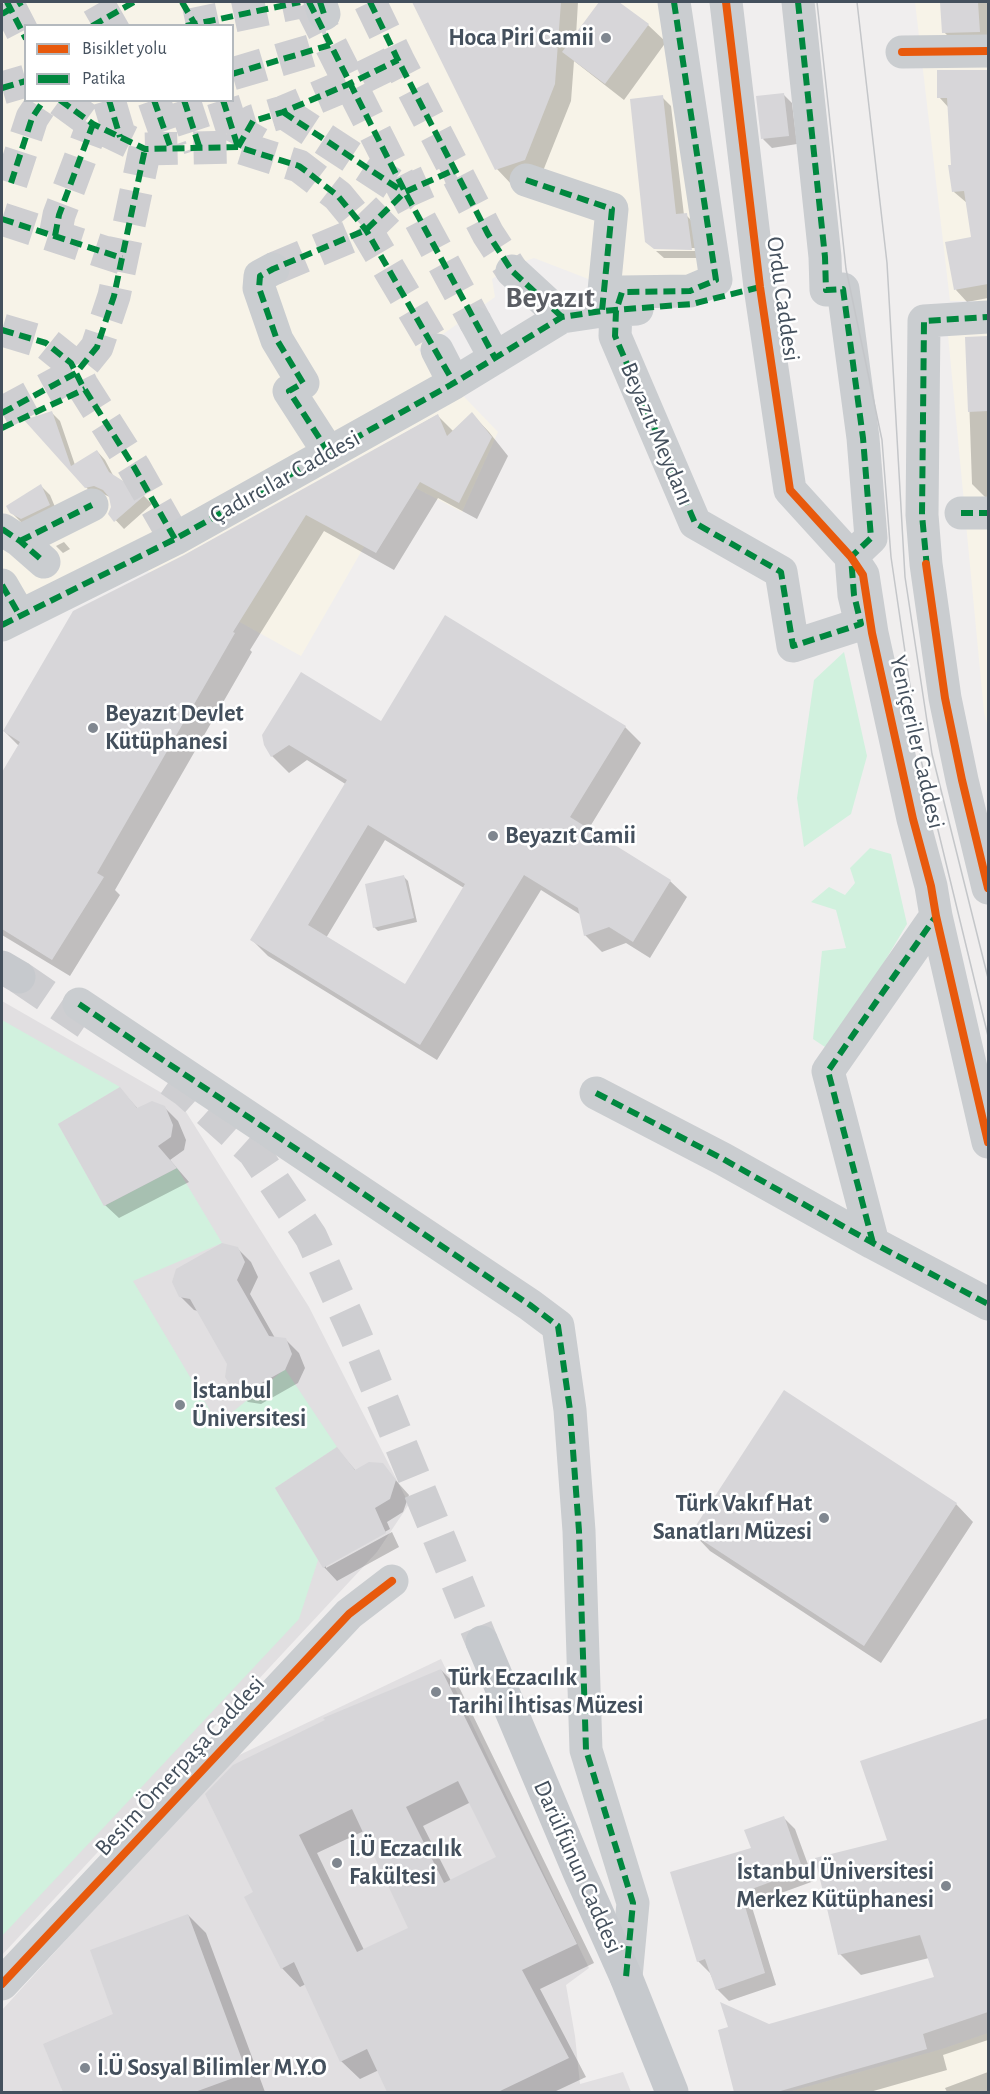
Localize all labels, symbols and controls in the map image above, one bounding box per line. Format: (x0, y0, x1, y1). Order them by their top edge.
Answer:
legend (24, 24, 234, 102)
place label: Hoca Piri Camii (448, 24, 594, 52)
marker: Hoca Piri Camii (599, 31, 613, 45)
text: Bisiklet yolu (82, 40, 167, 58)
text: Patika (82, 70, 125, 88)
street label: Ordu Caddesi (760, 235, 806, 363)
district label: Beyazıt (505, 280, 595, 316)
street label: Beyazıt Meydanı (614, 358, 700, 510)
street label: Çadırcılar Caddesi (205, 424, 365, 530)
street label: Yeniçeriler Caddesi (883, 652, 951, 832)
place label: Beyazıt Devlet Kütüphanesi (105, 700, 244, 756)
marker: Beyazıt Devlet Kütüphanesi (86, 721, 100, 735)
place label: Beyazıt Camii (505, 822, 636, 850)
marker: Beyazıt Camii (486, 829, 500, 843)
place label: İstanbul Üniversitesi (192, 1377, 306, 1433)
marker: İstanbul Üniversitesi (173, 1398, 187, 1412)
place label: Türk Vakıf Hat Sanatları Müzesi (653, 1490, 812, 1546)
marker: Türk Vakıf Hat Sanatları Müzesi (817, 1511, 831, 1525)
place label: Türk Eczacılık Tarihi İhtisas Müzesi (448, 1664, 644, 1720)
street label: Besim Ömerpaşa Caddesi (89, 1670, 271, 1862)
marker: Türk Eczacılık Tarihi İhtisas Müzesi (429, 1685, 443, 1699)
street label: Darülfünun Caddesi (527, 1776, 629, 1958)
place label: İ.Ü Eczacılık Fakültesi (349, 1835, 462, 1891)
marker: İ.Ü Eczacılık Fakültesi (330, 1856, 344, 1870)
place label: İstanbul Üniversitesi Merkez Kütüphanesi (736, 1858, 934, 1914)
marker: İstanbul Üniversitesi Merkez Kütüphanesi (939, 1879, 953, 1893)
place label: İ.Ü Sosyal Bilimler M.Y.O (97, 2054, 327, 2082)
marker: İ.Ü Sosyal Bilimler M.Y.O (78, 2061, 92, 2075)

